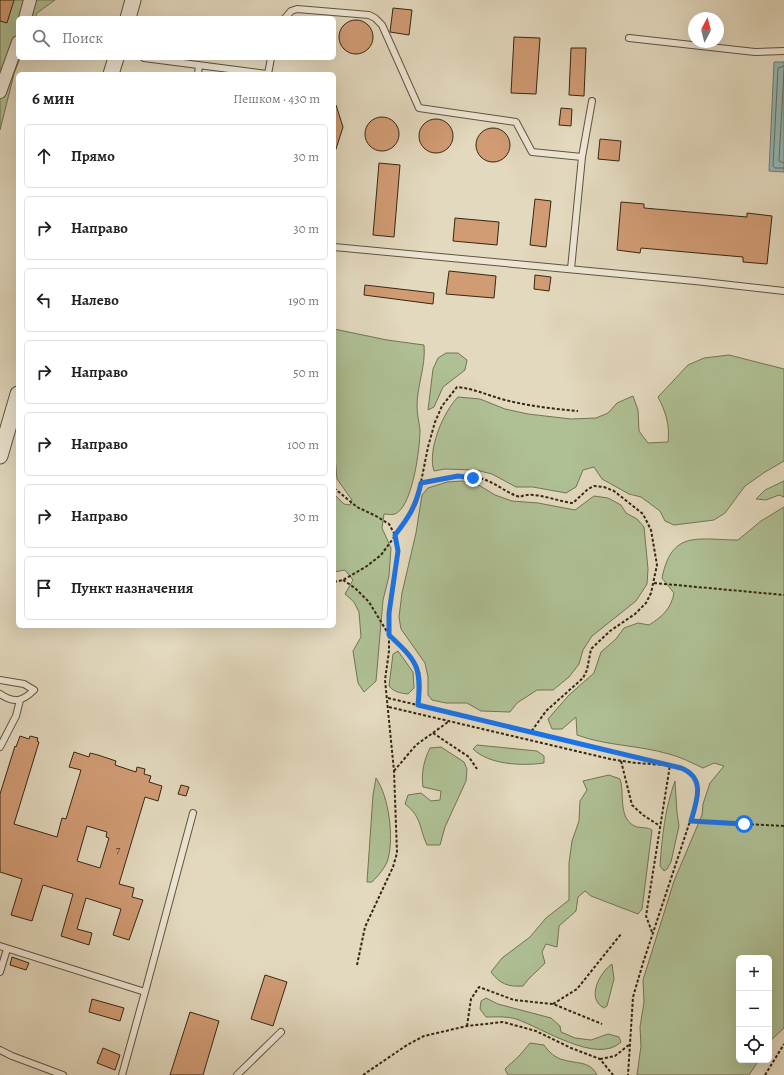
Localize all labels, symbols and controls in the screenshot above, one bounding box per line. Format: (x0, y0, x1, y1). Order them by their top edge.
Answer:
north arrow (688, 12, 724, 48)
search box (16, 16, 336, 60)
icon: search (30, 27, 52, 49)
text: Поиск (62, 28, 103, 48)
text: 6 мин (32, 87, 74, 110)
text: Пешком · 430 m (233, 90, 320, 107)
icon: ahead (33, 145, 55, 167)
text: Прямо (71, 146, 115, 166)
text: 30 m (293, 148, 319, 165)
icon: right (33, 217, 55, 239)
text: Направо (71, 218, 128, 238)
text: 30 m (293, 220, 319, 237)
icon: left (33, 289, 55, 311)
text: Налево (71, 290, 119, 310)
text: 190 m (288, 292, 319, 309)
icon: right (33, 361, 55, 383)
text: Направо (71, 362, 128, 382)
text: 50 m (293, 364, 319, 381)
icon: right (33, 433, 55, 455)
text: Направо (71, 434, 128, 454)
text: 100 m (287, 436, 319, 453)
route end (464, 469, 482, 487)
icon: right (33, 505, 55, 527)
text: Направо (71, 506, 128, 526)
text: 30 m (293, 508, 319, 525)
icon: arrive (33, 577, 55, 599)
text: Пункт назначения (71, 578, 193, 598)
route start (735, 815, 753, 833)
house number: 7 (116, 843, 121, 856)
map controls (736, 955, 772, 1063)
button: + (736, 955, 772, 991)
button: − (736, 991, 772, 1027)
button: locate (736, 1027, 772, 1063)

